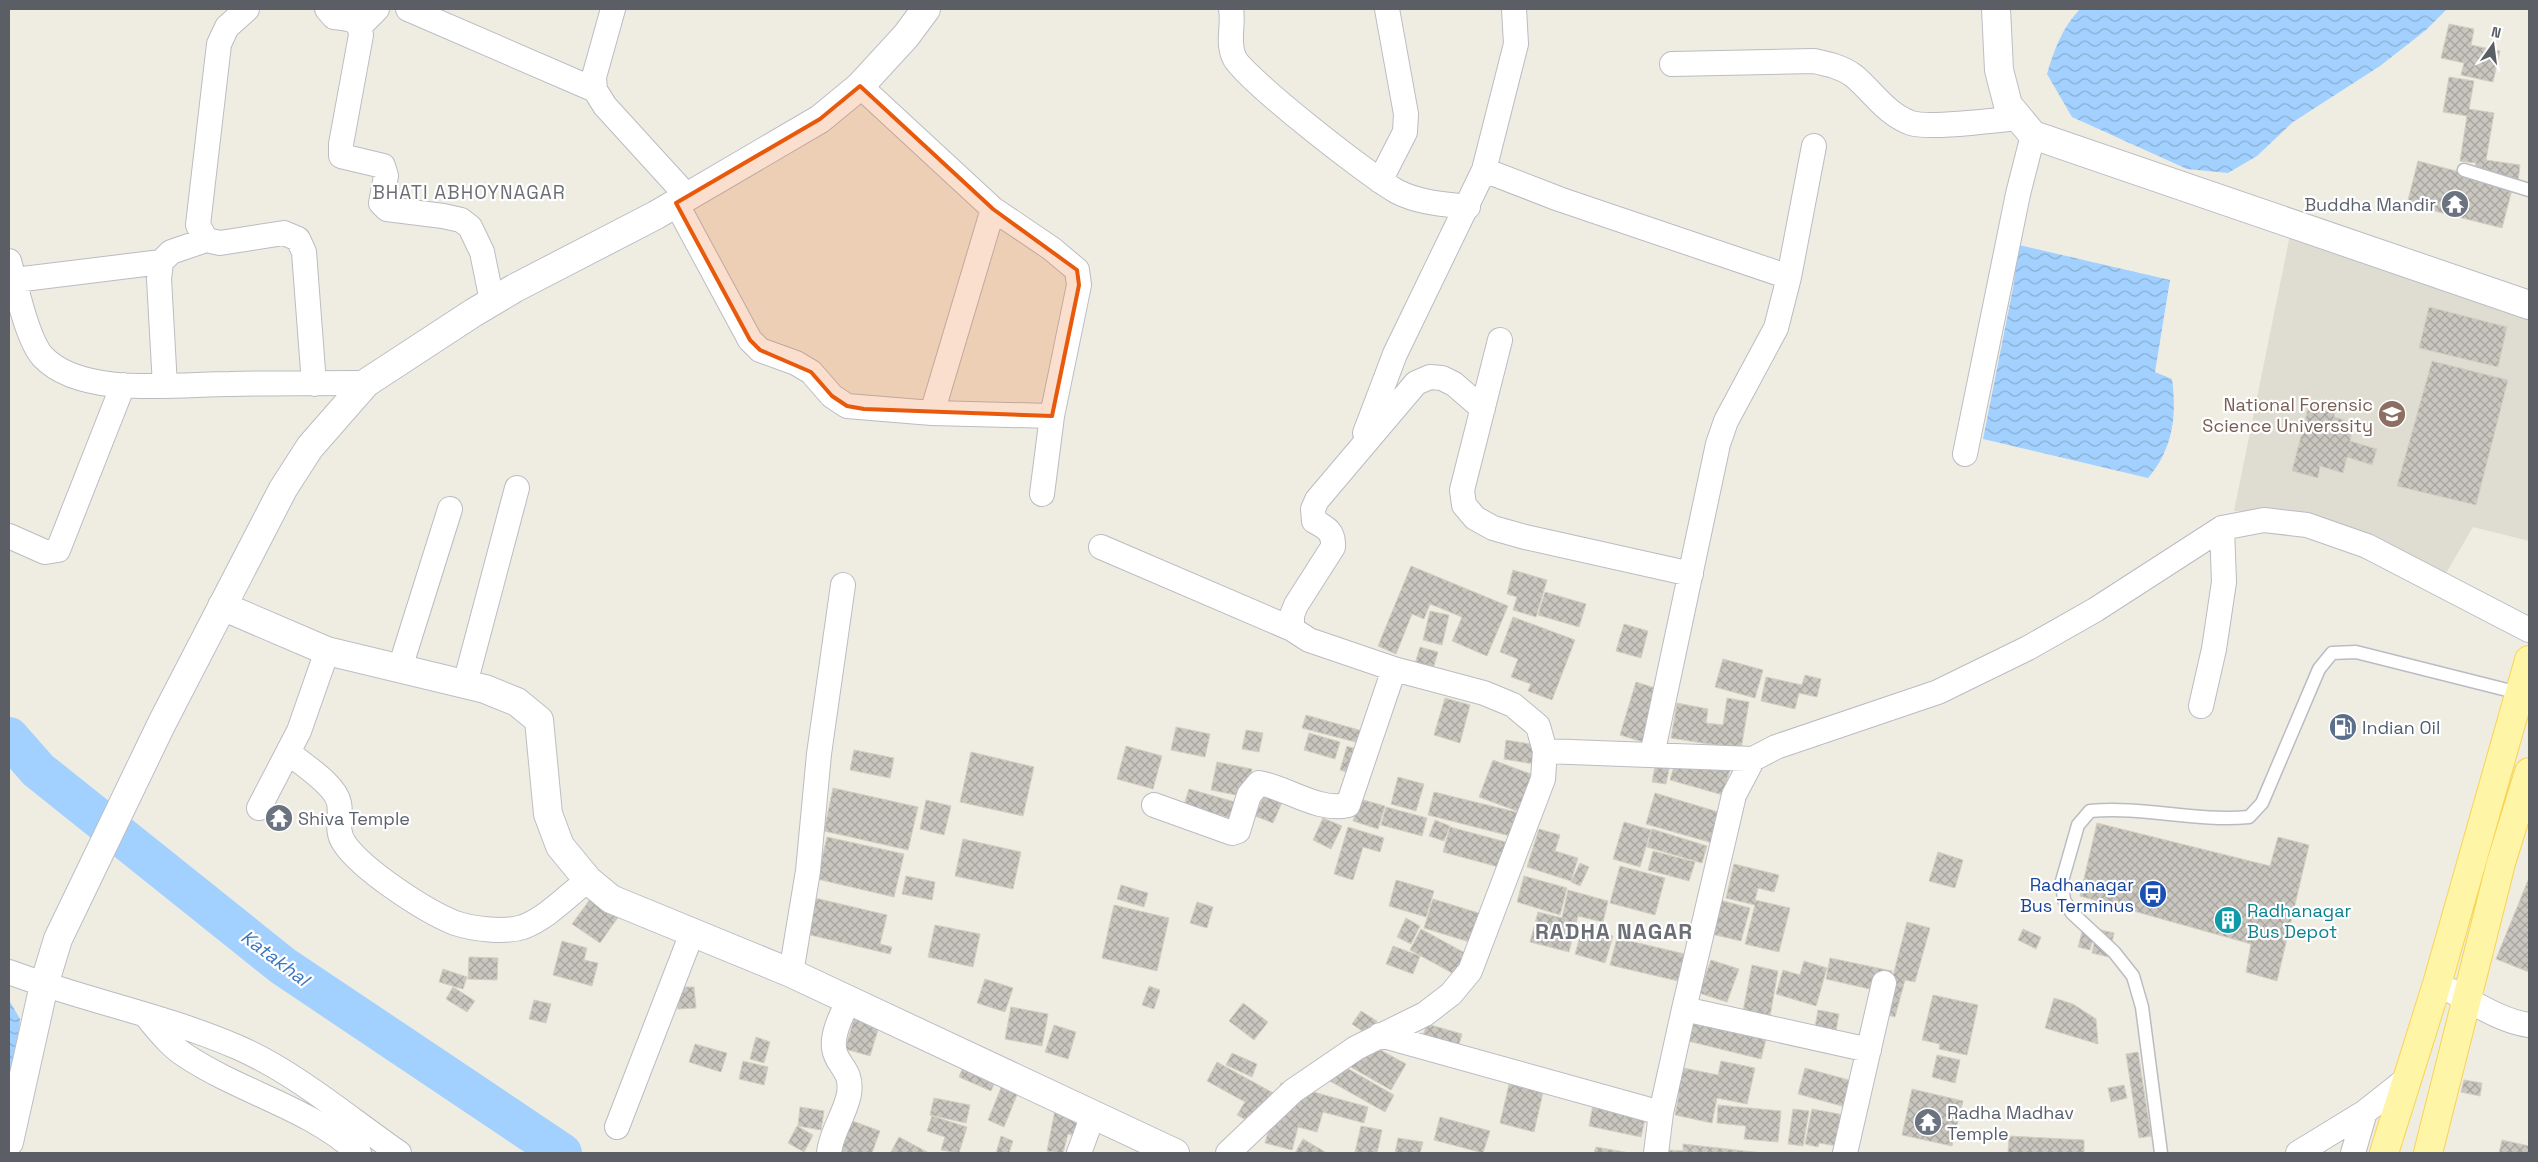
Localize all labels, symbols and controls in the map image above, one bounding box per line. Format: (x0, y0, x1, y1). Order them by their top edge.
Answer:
north arrow (2468, 20, 2518, 70)
text: N (2489, 23, 2503, 42)
district label: BHATI ABHOYNAGAR (372, 180, 566, 205)
temple icon: Buddha Mandir (2440, 189, 2470, 219)
place label: Buddha Mandir (2304, 193, 2436, 216)
place label: National Forensic Science Universsity (2202, 393, 2373, 437)
school or university icon: National Forensic Science Universsity (2377, 399, 2407, 429)
fuel station icon: Indian Oil (2328, 712, 2358, 742)
place label: Indian Oil (2362, 716, 2440, 739)
temple icon: Shiva Temple (264, 803, 294, 833)
place label: Shiva Temple (298, 807, 410, 830)
place label: Radhanagar Bus Terminus (2020, 873, 2134, 917)
bus stop icon: Radhanagar Bus Terminus (2138, 879, 2168, 909)
place label: Radhanagar Bus Depot (2247, 899, 2351, 943)
building icon: Radhanagar Bus Depot (2213, 905, 2243, 935)
district label: RADHA NAGAR (1535, 917, 1693, 945)
water label: Katakhal (236, 924, 316, 993)
place label: Radha Madhav Temple (1947, 1101, 2074, 1145)
temple icon: Radha Madhav Temple (1913, 1107, 1943, 1137)

